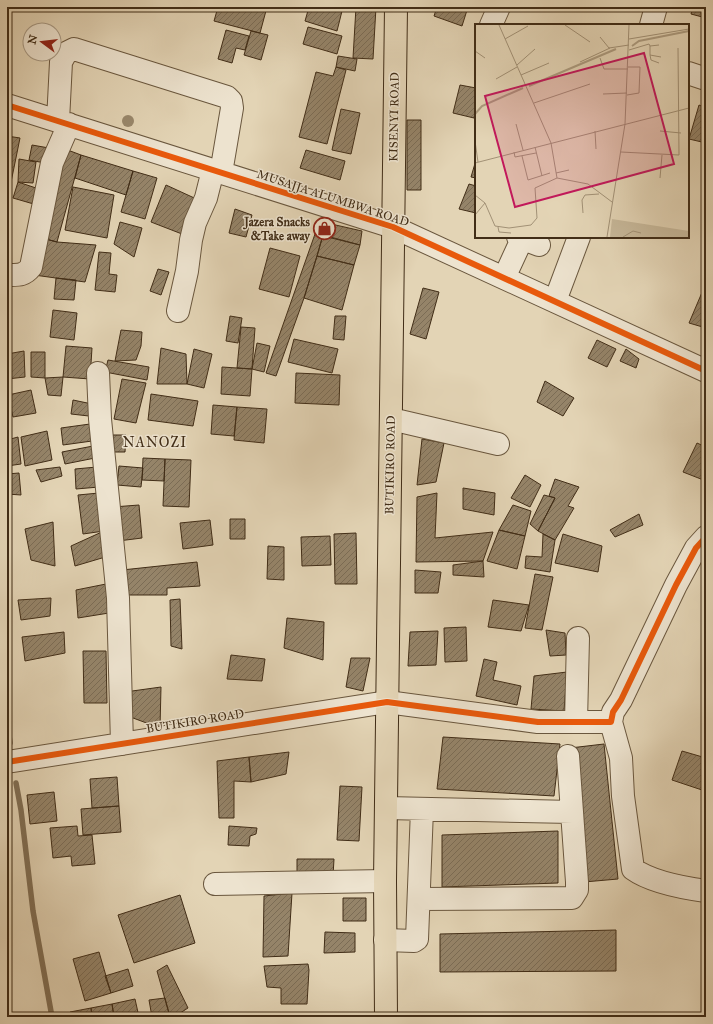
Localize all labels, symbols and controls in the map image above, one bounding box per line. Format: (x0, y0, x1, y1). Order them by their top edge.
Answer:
north arrow (22, 22, 62, 62)
inset map (475, 24, 689, 238)
text: N (25, 33, 40, 46)
street label: KISENYI ROAD (386, 72, 402, 162)
street label: MUSAJJA ALUMBWA ROAD (255, 167, 411, 230)
place label: Jazera Snacks &Take away (242, 215, 311, 244)
shop icon: Jazera Snacks &Take away (312, 216, 338, 242)
street label: BUTIKIRO ROAD (382, 415, 398, 515)
district label: NANOZI (123, 434, 187, 451)
street label: BUTIKIRO ROAD (145, 706, 245, 736)

